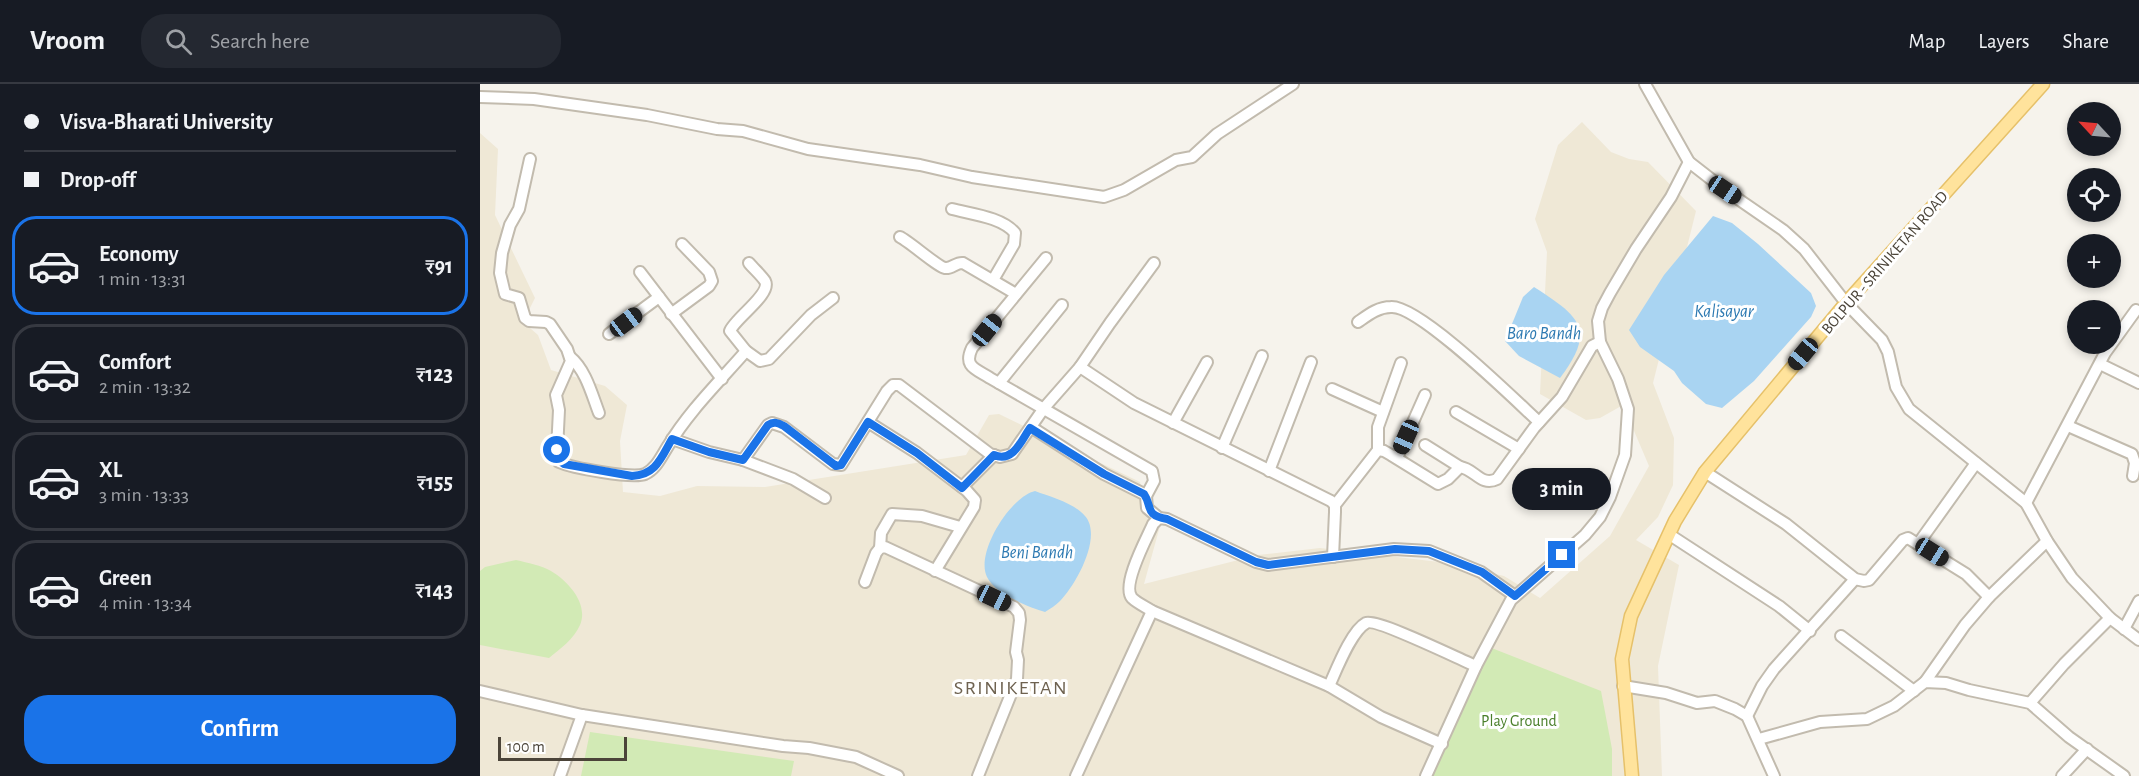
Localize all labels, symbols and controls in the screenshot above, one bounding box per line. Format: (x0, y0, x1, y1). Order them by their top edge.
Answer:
search box (141, 14, 561, 68)
icon: search (162, 25, 195, 58)
text: Vroom (30, 27, 105, 55)
text: Search here (210, 30, 310, 52)
text: Map (1909, 31, 1945, 52)
text: Layers (1978, 31, 2029, 52)
text: Share (2062, 31, 2109, 52)
north arrow (2067, 102, 2121, 156)
map controls (2067, 102, 2121, 354)
text: Visva-Bharati University (60, 111, 273, 133)
button: locate (2067, 168, 2121, 222)
text: Drop-off (60, 169, 136, 191)
car (1705, 172, 1745, 208)
street label: BOLPUR - SRINIKETAN ROAD (1819, 188, 1951, 337)
button: + (2067, 234, 2121, 288)
icon: car (27, 239, 81, 293)
text: Economy (99, 243, 179, 265)
text: ₹91 (425, 255, 453, 277)
text: 1 min · 13:31 (99, 269, 186, 289)
button: − (2067, 300, 2121, 354)
water label: Kalisayar (1694, 303, 1755, 321)
car (606, 304, 646, 340)
car (969, 310, 1005, 350)
water label: Baro Bandh (1507, 325, 1581, 343)
car (1785, 334, 1821, 374)
icon: car (27, 347, 81, 401)
text: Comfort (99, 351, 171, 373)
text: ₹123 (416, 363, 453, 385)
text: 2 min · 13:32 (99, 377, 191, 397)
car (1390, 417, 1422, 457)
route start (543, 436, 570, 463)
icon: car (27, 455, 81, 509)
text: XL (99, 459, 122, 481)
callout: 3 min (1512, 468, 1612, 510)
text: ₹155 (417, 471, 453, 493)
text: 3 min (1540, 479, 1583, 499)
text: 3 min · 13:33 (99, 485, 189, 505)
car (1912, 535, 1952, 569)
route end (1548, 541, 1575, 568)
water label: Beni Bandh (1001, 544, 1073, 562)
icon: car (27, 563, 81, 617)
text: Green (99, 567, 152, 589)
text: ₹143 (415, 579, 453, 601)
car (974, 582, 1014, 614)
text: 4 min · 13:34 (99, 593, 192, 613)
district label: SRINIKETAN (954, 678, 1068, 698)
button: Confirm (24, 695, 456, 764)
park label: Play Ground (1481, 713, 1557, 730)
scale bar (498, 734, 627, 762)
text: 100 m (507, 739, 545, 755)

